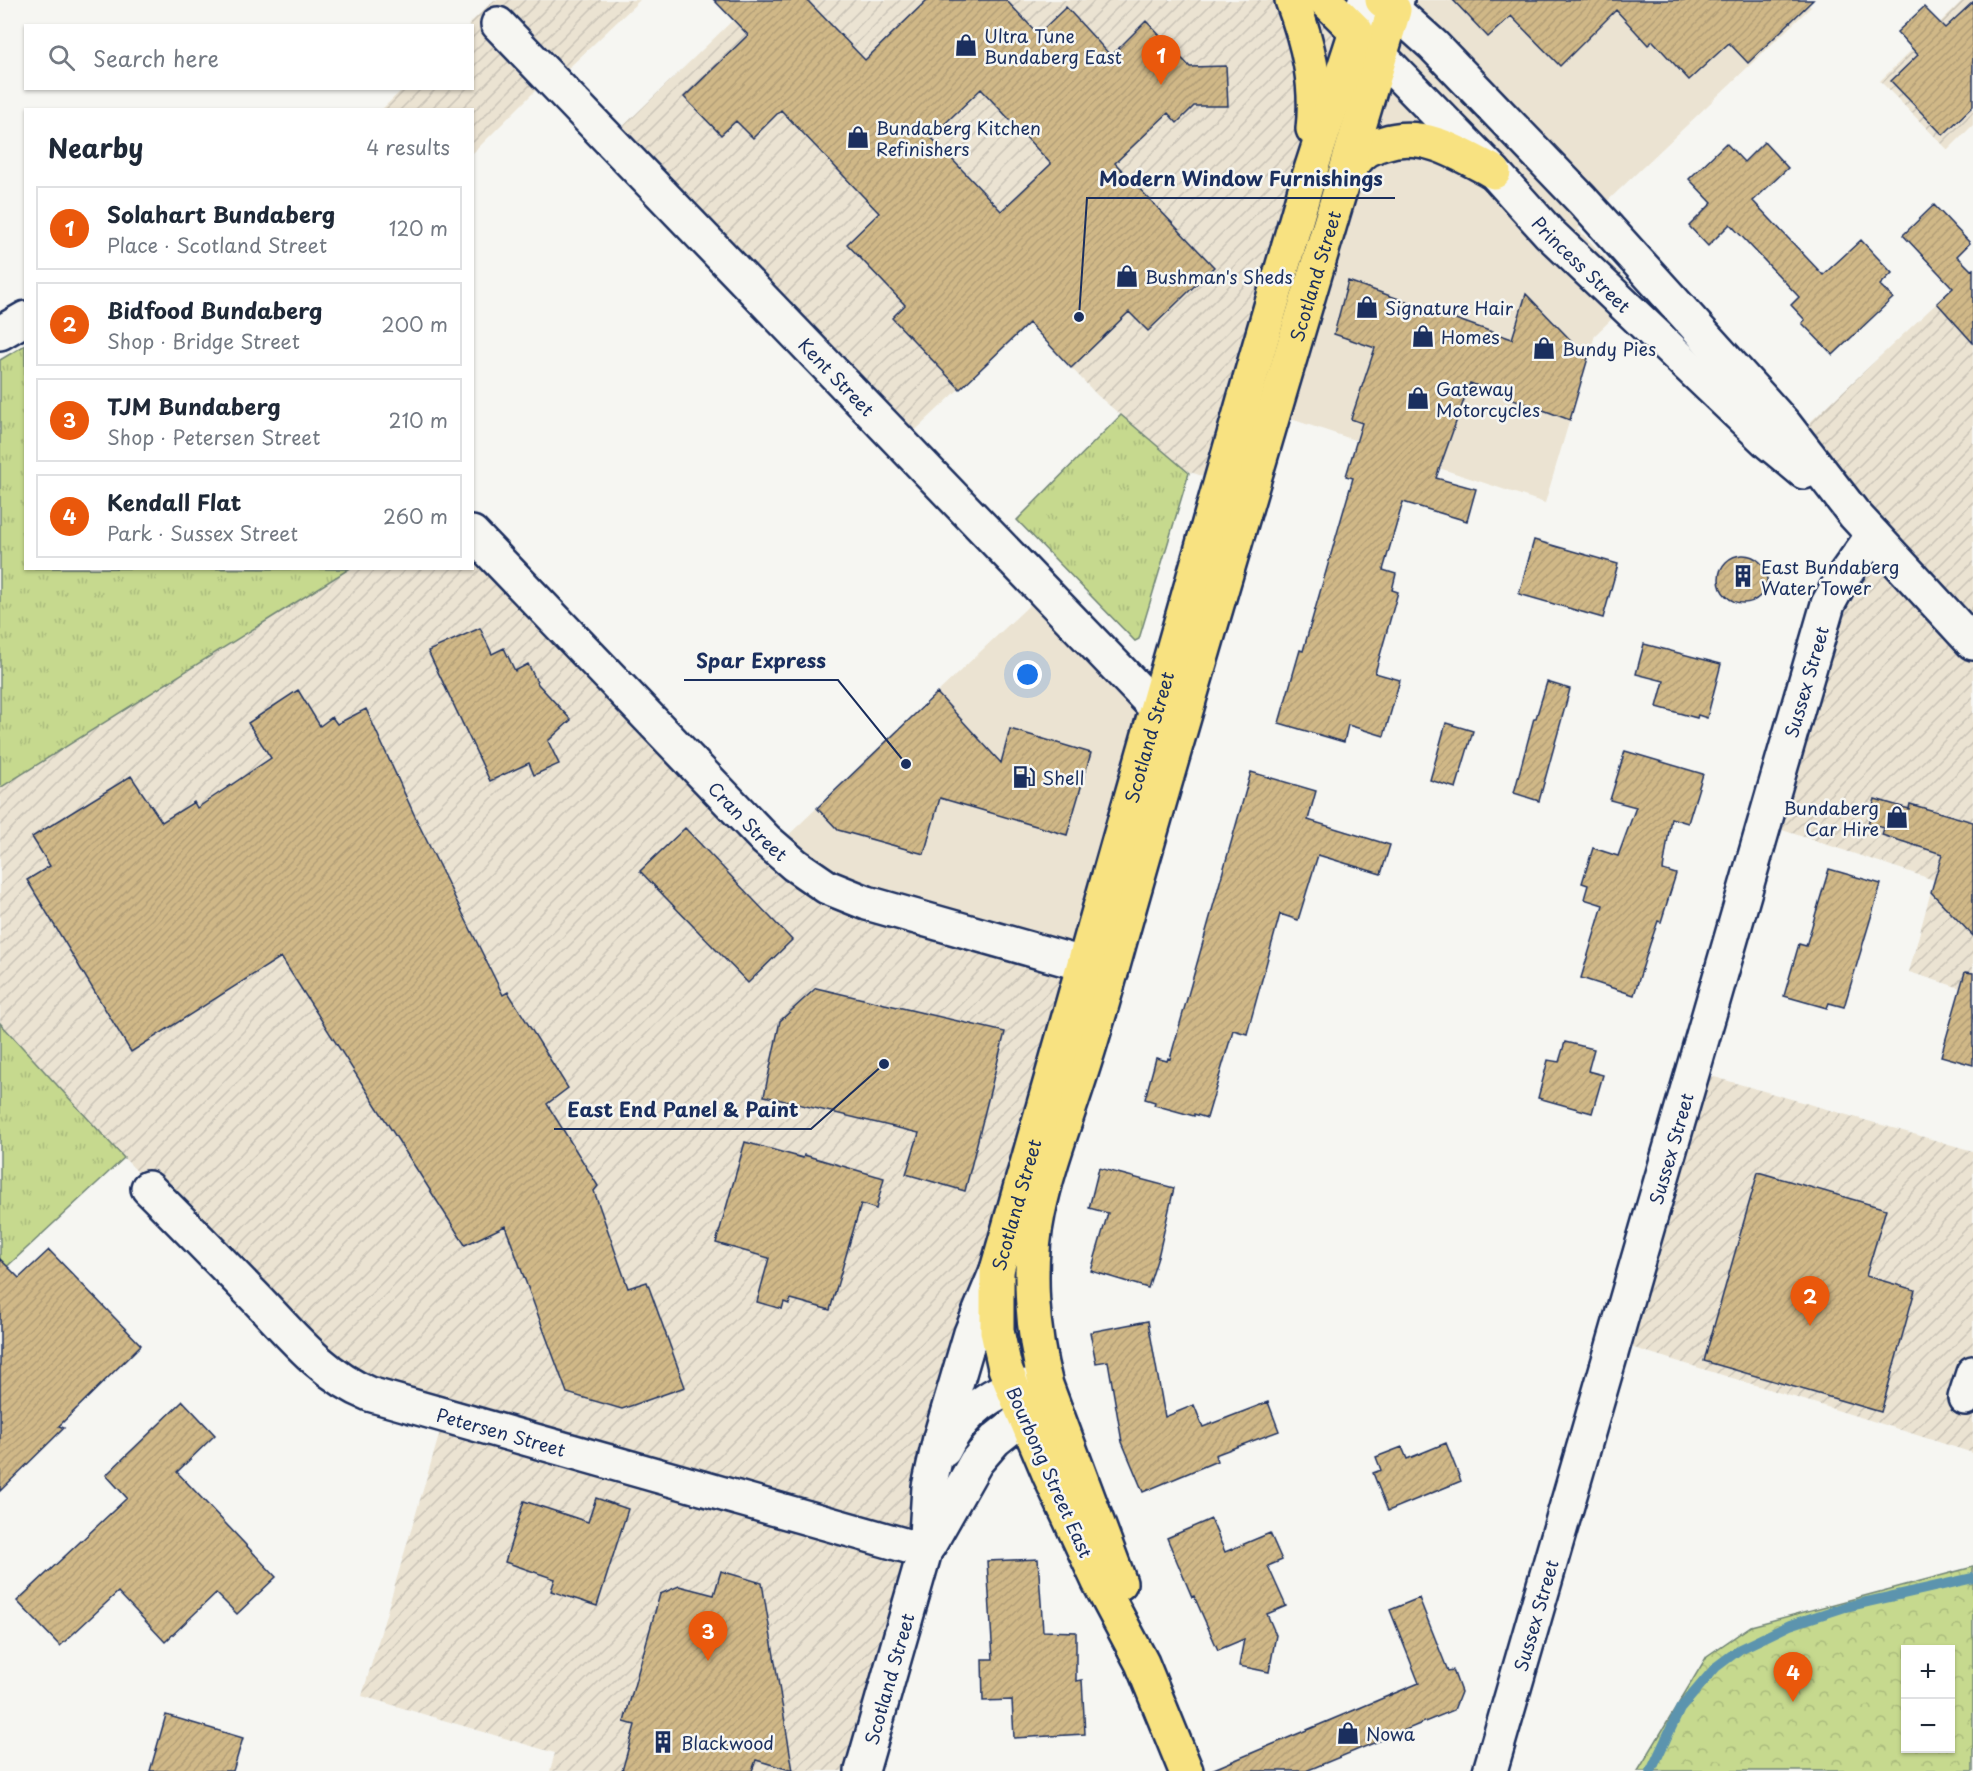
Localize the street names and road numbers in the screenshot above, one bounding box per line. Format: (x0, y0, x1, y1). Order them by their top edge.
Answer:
street label: Scotland Street (1282, 207, 1347, 345)
street label: Princess Street (1526, 210, 1637, 318)
street label: Kent Street (793, 331, 881, 422)
street label: Sussex Street (1776, 622, 1835, 741)
street label: Scotland Street (1117, 668, 1180, 806)
street label: Cran Street (703, 775, 794, 867)
street label: Sussex Street (1641, 1089, 1699, 1208)
street label: Scotland Street (984, 1136, 1047, 1274)
street label: Bourbong Street East (1000, 1382, 1100, 1562)
street label: Petersen Street (433, 1400, 569, 1462)
street label: Sussex Street (1506, 1556, 1564, 1674)
street label: Scotland Street (857, 1610, 920, 1748)

